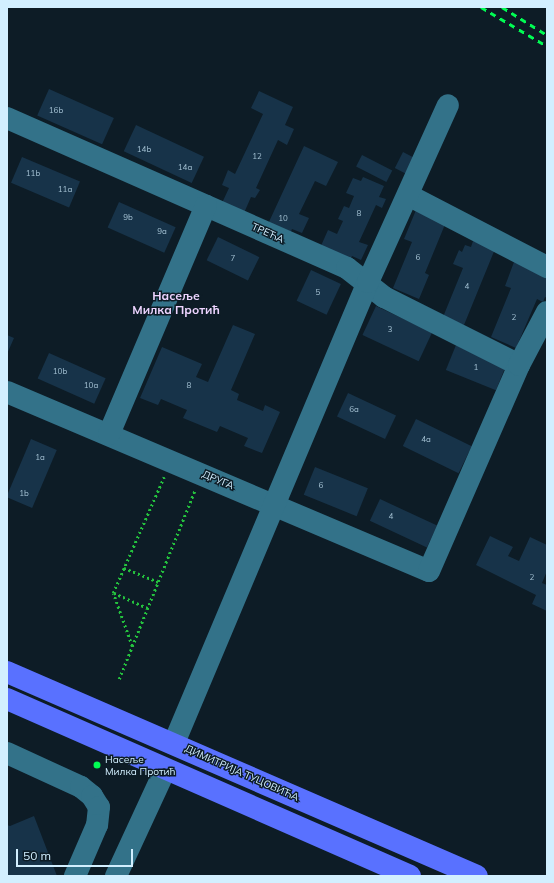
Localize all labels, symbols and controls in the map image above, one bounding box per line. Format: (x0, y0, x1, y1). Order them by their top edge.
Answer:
house number: 16b (49, 106, 63, 116)
house number: 14b (137, 145, 151, 155)
house number: 12 (252, 152, 262, 162)
house number: 14a (178, 163, 192, 173)
house number: 11b (26, 169, 40, 179)
house number: 11a (58, 185, 72, 195)
house number: 8 (357, 209, 361, 219)
house number: 9b (123, 213, 133, 223)
house number: 10 (278, 214, 288, 224)
street label: ТРЕЋА (250, 221, 286, 245)
house number: 9a (157, 227, 167, 237)
house number: 6 (416, 253, 420, 263)
house number: 7 (231, 254, 235, 264)
house number: 4 (465, 282, 469, 292)
house number: 5 (316, 288, 320, 298)
district label: Насеље Милка Протић (132, 289, 220, 317)
house number: 2 (512, 313, 516, 323)
house number: 3 (388, 325, 392, 335)
house number: 1 (474, 363, 478, 373)
house number: 10b (53, 367, 67, 377)
house number: 10a (84, 381, 98, 391)
house number: 8 (187, 381, 191, 391)
house number: 6a (349, 405, 359, 415)
house number: 4a (421, 435, 431, 445)
house number: 1a (35, 453, 45, 463)
street label: ДРУГА (200, 468, 236, 492)
house number: 6 (319, 481, 323, 491)
house number: 1b (19, 489, 29, 499)
house number: 4 (389, 512, 393, 522)
house number: 2 (530, 573, 534, 583)
street label: ДИМИТРИЈА ТУЦОВИЋА (183, 742, 301, 804)
place label: Насеље Милка Протић (105, 753, 175, 776)
marker: Насеље Милка Протић (92, 760, 102, 770)
scale bar (18, 841, 135, 867)
text: 50 m (23, 848, 51, 863)

